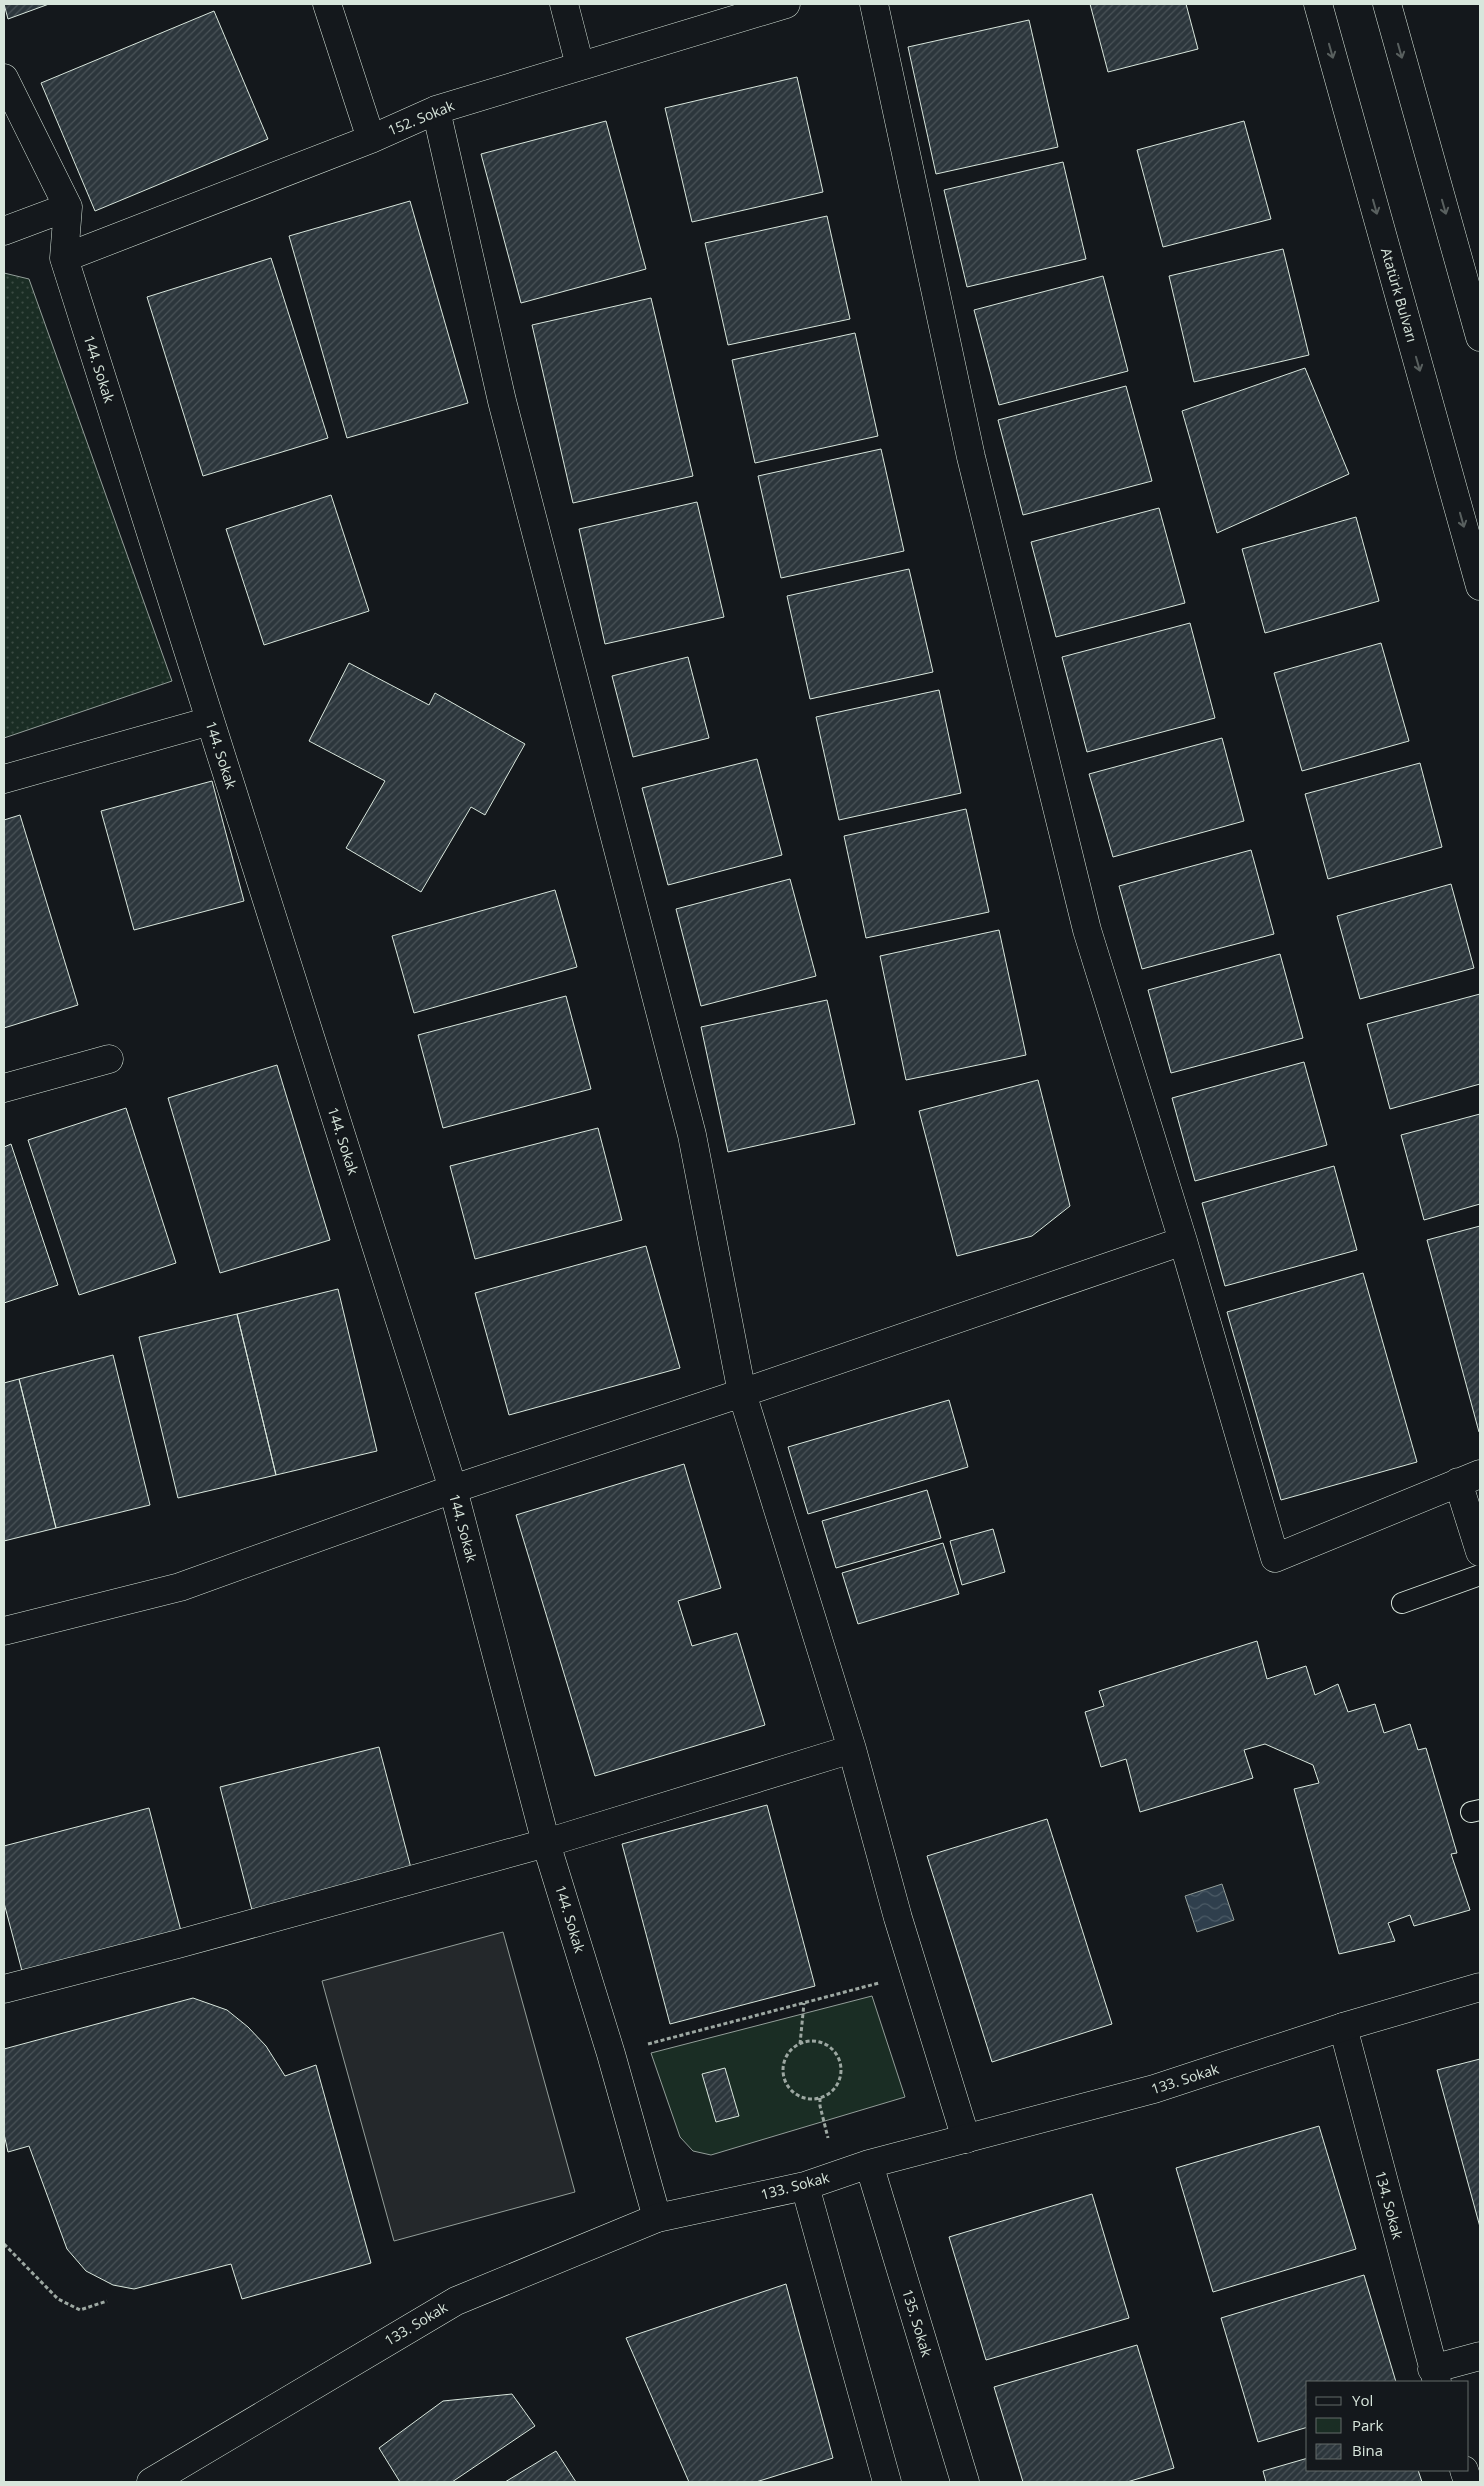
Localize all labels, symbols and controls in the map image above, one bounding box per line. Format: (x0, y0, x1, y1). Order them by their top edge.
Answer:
one-way arrow (1327, 42, 1336, 58)
one-way arrow (1395, 42, 1405, 58)
street label: 152. Sokak (385, 95, 457, 139)
one-way arrow (1370, 199, 1380, 215)
one-way arrow (1439, 199, 1449, 215)
street label: Atatürk Bulvarı (1377, 246, 1422, 344)
street label: 144. Sokak (80, 333, 120, 406)
one-way arrow (1414, 355, 1424, 371)
one-way arrow (1458, 512, 1467, 528)
street label: 144. Sokak (202, 719, 242, 792)
street label: 144. Sokak (324, 1105, 364, 1178)
street label: 144. Sokak (445, 1492, 482, 1565)
street label: 144. Sokak (551, 1883, 590, 1956)
street label: 133. Sokak (1149, 2058, 1222, 2098)
street label: 133. Sokak (759, 2167, 832, 2204)
street label: 134. Sokak (1371, 2169, 1408, 2242)
street label: 135. Sokak (898, 2287, 937, 2360)
street label: 133. Sokak (381, 2297, 451, 2350)
legend (1306, 2381, 1469, 2471)
text: Yol (1352, 2390, 1373, 2410)
text: Park (1352, 2415, 1383, 2435)
text: Bina (1352, 2440, 1383, 2460)

